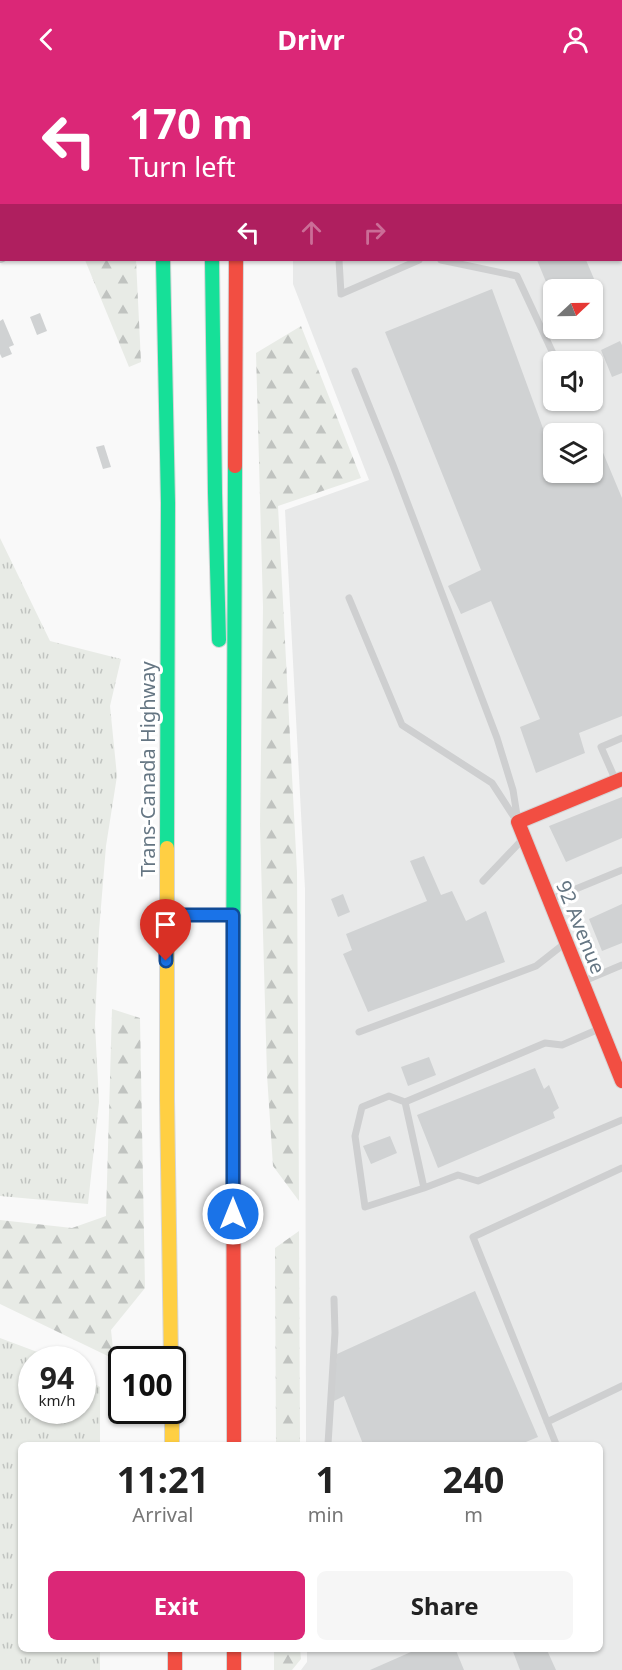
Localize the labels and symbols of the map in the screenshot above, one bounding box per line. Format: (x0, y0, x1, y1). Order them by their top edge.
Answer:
north arrow (543, 279, 603, 339)
street label: Trans-Canada Highway (134, 660, 161, 877)
street label: 92 Avenue (550, 876, 612, 978)
pin (140, 899, 191, 961)
position arrow (201, 1182, 265, 1246)
speed limit sign: 100 (108, 1346, 186, 1424)

